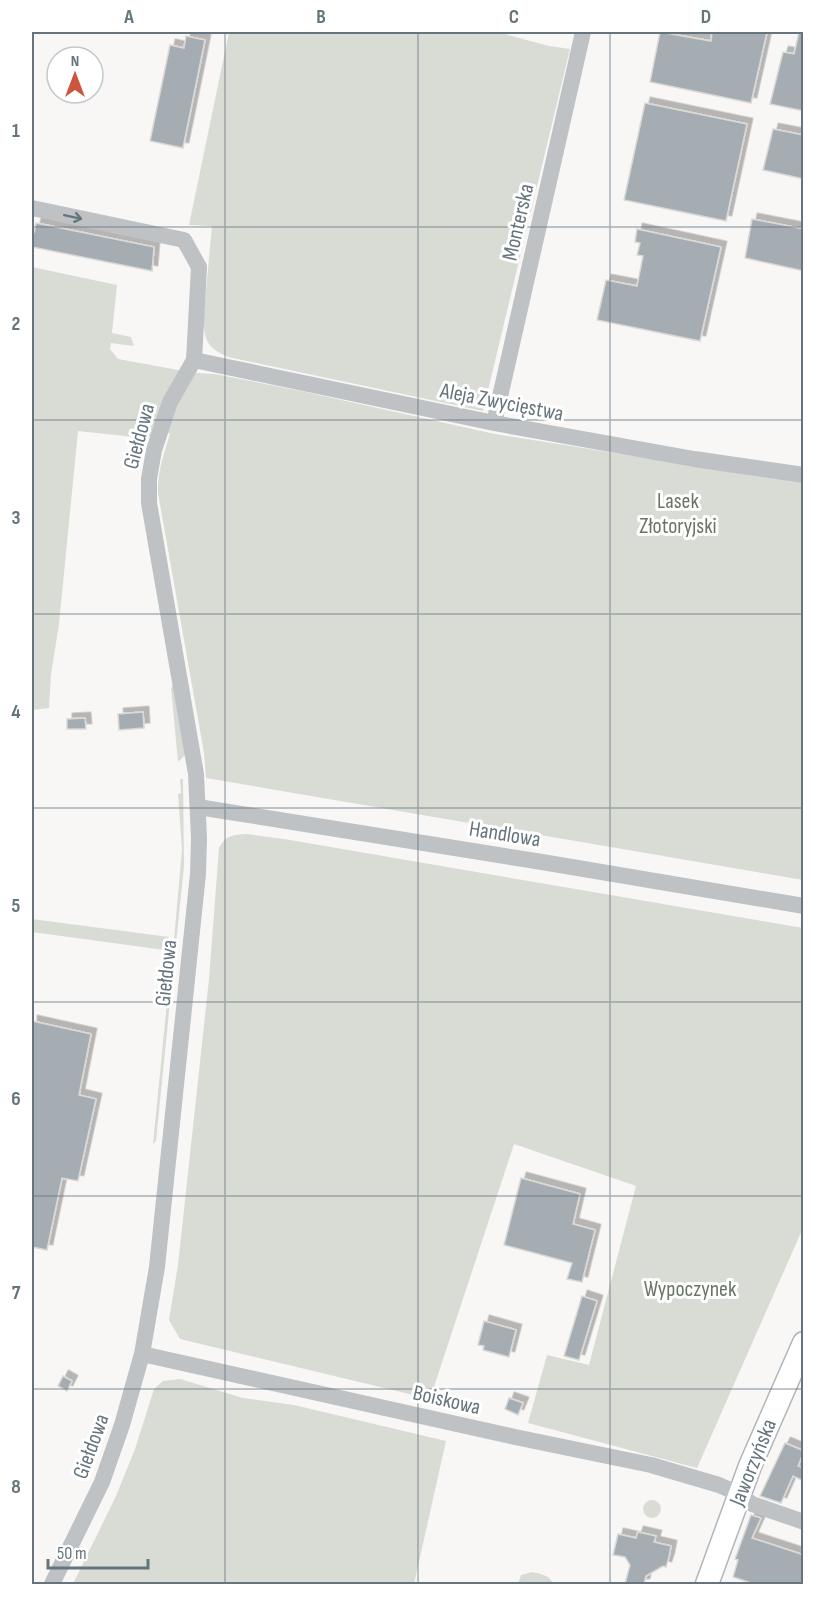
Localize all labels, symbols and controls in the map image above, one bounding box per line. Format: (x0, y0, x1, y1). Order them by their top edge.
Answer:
text: A (123, 5, 134, 29)
text: B (316, 5, 326, 29)
text: C (509, 5, 519, 29)
text: D (701, 5, 711, 29)
north arrow (45, 45, 105, 105)
text: N (71, 52, 79, 71)
text: 1 (12, 119, 20, 143)
street label: Monterska (497, 181, 540, 263)
one-way arrow (63, 212, 83, 223)
text: 2 (12, 312, 20, 336)
street label: Aleja Zwycięstwa (437, 377, 566, 428)
street label: Giełdowa (118, 401, 161, 472)
park label: Lasek Złotoryjski (639, 488, 717, 540)
text: 3 (12, 506, 21, 530)
text: 4 (11, 700, 21, 724)
street label: Handlowa (467, 816, 542, 853)
text: 5 (12, 894, 21, 918)
street label: Giełdowa (150, 939, 183, 1008)
text: 6 (11, 1087, 21, 1111)
park label: Wypoczynek (644, 1276, 737, 1303)
text: 7 (12, 1281, 21, 1305)
street label: Boiskowa (410, 1380, 483, 1421)
street label: Giełdowa (67, 1410, 116, 1483)
street label: Jaworzyńska (723, 1415, 783, 1511)
text: 8 (11, 1475, 21, 1499)
scale bar (48, 1532, 148, 1570)
text: 50 m (57, 1543, 87, 1564)

